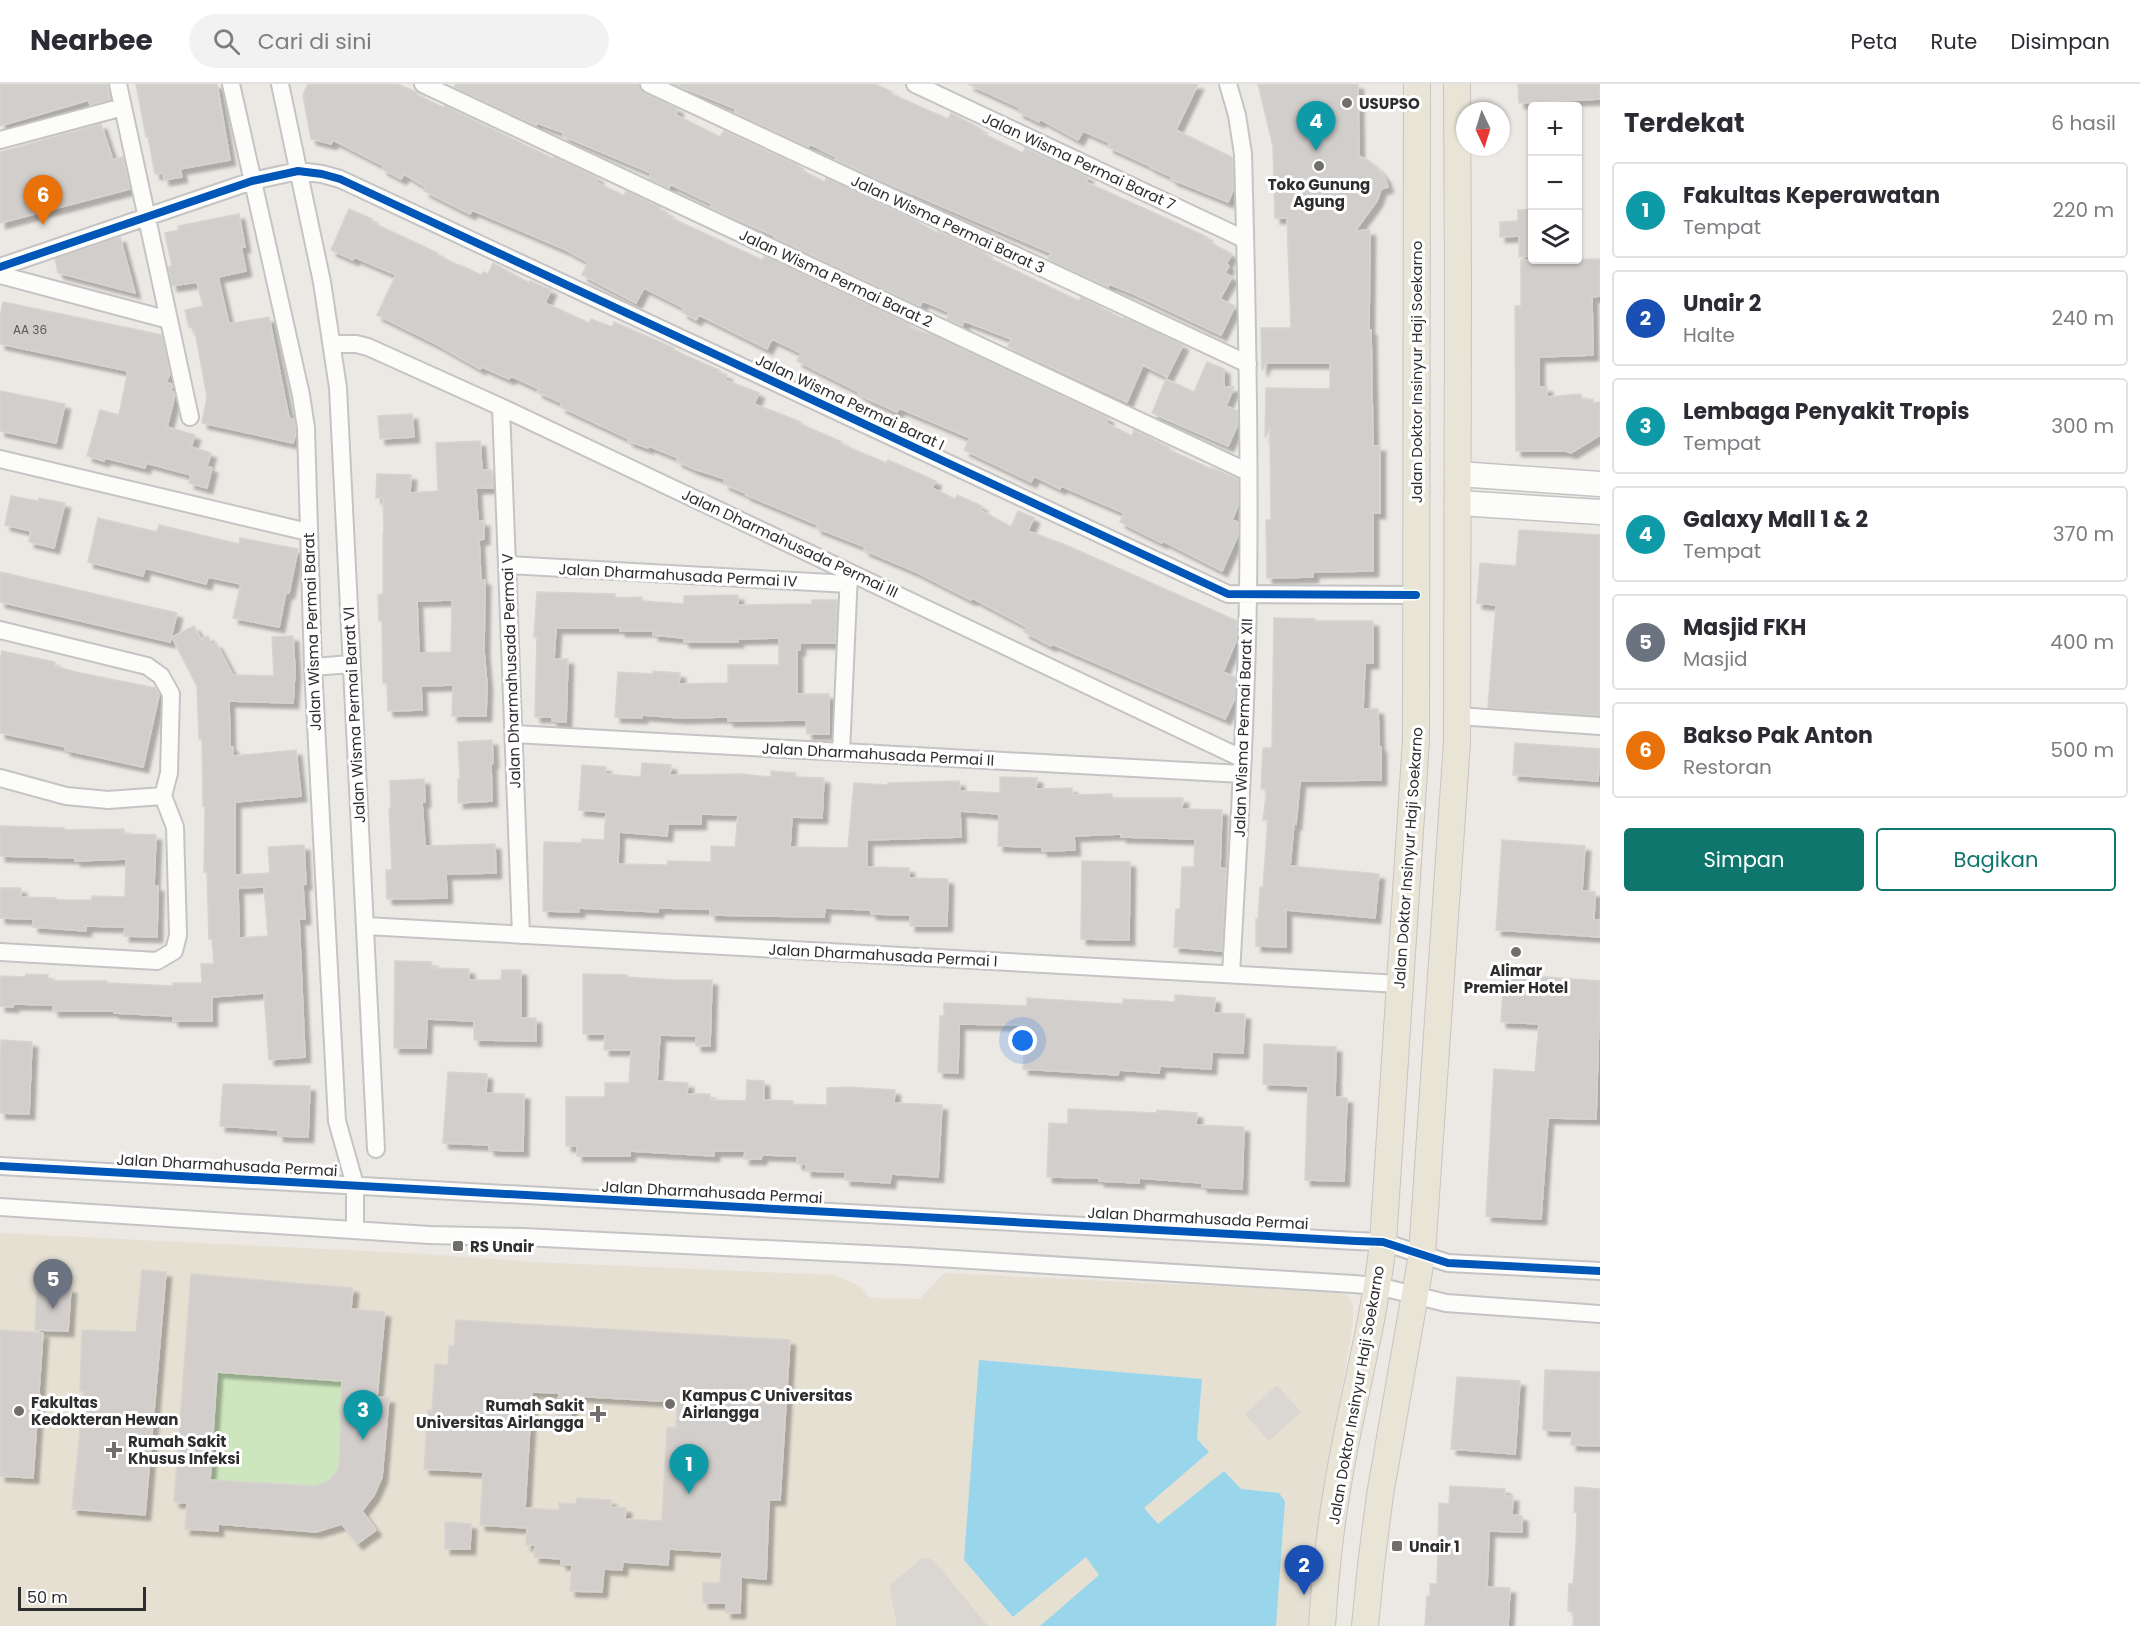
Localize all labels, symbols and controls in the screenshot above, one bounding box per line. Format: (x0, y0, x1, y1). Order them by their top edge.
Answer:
search box (189, 14, 609, 68)
text: Nearbee (30, 21, 153, 60)
icon: search (210, 25, 243, 58)
text: Cari di sini (258, 26, 372, 57)
text: Peta (1850, 27, 1898, 56)
text: Rute (1931, 27, 1977, 56)
text: Disimpan (2010, 27, 2110, 56)
place label: USUPSO (1359, 93, 1420, 114)
marker: USUPSO (1340, 96, 1354, 110)
pin: 4 (1296, 101, 1336, 151)
north arrow (1456, 102, 1510, 156)
map controls (1528, 102, 1582, 264)
button: + (1528, 102, 1582, 156)
text: Terdekat (1624, 105, 1744, 141)
street label: Jalan Wisma Permai Barat 7 (979, 107, 1179, 215)
text: 6 hasil (2051, 109, 2116, 137)
button: − (1528, 156, 1582, 210)
marker: Toko Gunung Agung (1312, 159, 1326, 173)
street label: Jalan Wisma Permai Barat 3 (848, 170, 1048, 278)
place label: Toko Gunung Agung (1268, 174, 1370, 212)
pin: 6 (24, 176, 63, 225)
text: Fakultas Keperawatan (1683, 180, 1940, 211)
text: 1 (1642, 196, 1649, 224)
text: 220 m (2053, 196, 2114, 224)
button: layers (1528, 210, 1582, 264)
text: Tempat (1683, 213, 1761, 241)
street label: Jalan Wisma Permai Barat 2 (736, 224, 936, 332)
street label: Jalan Doktor Insinyur Haji Soekarno (1406, 241, 1427, 503)
text: Unair 2 (1683, 288, 1761, 319)
text: 2 (1640, 304, 1651, 332)
text: 240 m (2051, 304, 2114, 332)
house number: AA 36 (13, 321, 47, 338)
text: Halte (1683, 321, 1735, 349)
street label: Jalan Wisma Permai Barat I (752, 349, 948, 455)
text: Lembaga Penyakit Tropis (1683, 396, 1970, 427)
text: 3 (1639, 412, 1652, 440)
text: 300 m (2051, 412, 2114, 440)
text: Tempat (1683, 429, 1761, 457)
street label: Jalan Dharmahusada Permai III (678, 484, 902, 602)
text: Galaxy Mall 1 & 2 (1683, 504, 1868, 535)
text: 4 (1639, 520, 1652, 548)
text: 370 m (2053, 520, 2114, 548)
street label: Jalan Wisma Permai Barat (298, 532, 326, 732)
text: Tempat (1683, 537, 1761, 565)
street label: Jalan Dharmahusada Permai V (496, 553, 526, 789)
street label: Jalan Dharmahusada Permai IV (558, 558, 798, 592)
street label: Jalan Wisma Permai Barat VI (338, 606, 370, 824)
text: Masjid FKH (1683, 612, 1806, 643)
street label: Jalan Wisma Permai Barat XII (1229, 618, 1257, 838)
text: 5 (1639, 628, 1652, 656)
text: 400 m (2050, 628, 2114, 656)
text: Masjid (1683, 645, 1748, 673)
text: Bakso Pak Anton (1683, 720, 1873, 751)
street label: Jalan Doktor Insinyur Haji Soekarno (1388, 726, 1428, 990)
text: 6 (1639, 736, 1652, 764)
text: 500 m (2050, 736, 2114, 764)
street label: Jalan Dharmahusada Permai II (761, 737, 995, 771)
text: Restoran (1683, 753, 1772, 781)
button: Simpan (1624, 828, 1864, 891)
button: Bagikan (1876, 828, 2116, 891)
street label: Jalan Dharmahusada Permai I (768, 939, 998, 971)
marker: Alimar Premier Hotel (1509, 945, 1523, 959)
place label: Alimar Premier Hotel (1464, 960, 1568, 998)
your location (1008, 1026, 1037, 1055)
street label: Jalan Dharmahusada Permai (116, 1149, 338, 1181)
street label: Jalan Dharmahusada Permai (601, 1176, 823, 1208)
street label: Jalan Dharmahusada Permai (1087, 1202, 1309, 1234)
place label: RS Unair (470, 1236, 534, 1257)
marker: RS Unair (451, 1239, 465, 1253)
pin: 5 (34, 1260, 72, 1309)
street label: Jalan Doktor Insinyur Haji Soekarno (1323, 1264, 1389, 1526)
place label: Kampus C Universitas Airlangga (682, 1385, 853, 1423)
pin: 3 (344, 1390, 382, 1440)
place label: Fakultas Kedokteran Hewan (31, 1392, 178, 1430)
place label: Rumah Sakit Universitas Airlangga (416, 1395, 584, 1433)
marker: Kampus C Universitas Airlangga (663, 1397, 677, 1411)
marker: Fakultas Kedokteran Hewan (12, 1404, 26, 1418)
marker: Rumah Sakit Universitas Airlangga (589, 1405, 607, 1423)
place label: Rumah Sakit Khusus Infeksi (128, 1431, 240, 1469)
marker: Rumah Sakit Khusus Infeksi (105, 1441, 123, 1459)
pin: 1 (670, 1444, 708, 1494)
place label: Unair 1 (1409, 1536, 1460, 1557)
marker: Unair 1 (1390, 1539, 1404, 1553)
pin: 2 (1284, 1546, 1324, 1595)
scale bar (18, 1584, 146, 1612)
text: 50 m (27, 1586, 68, 1609)

